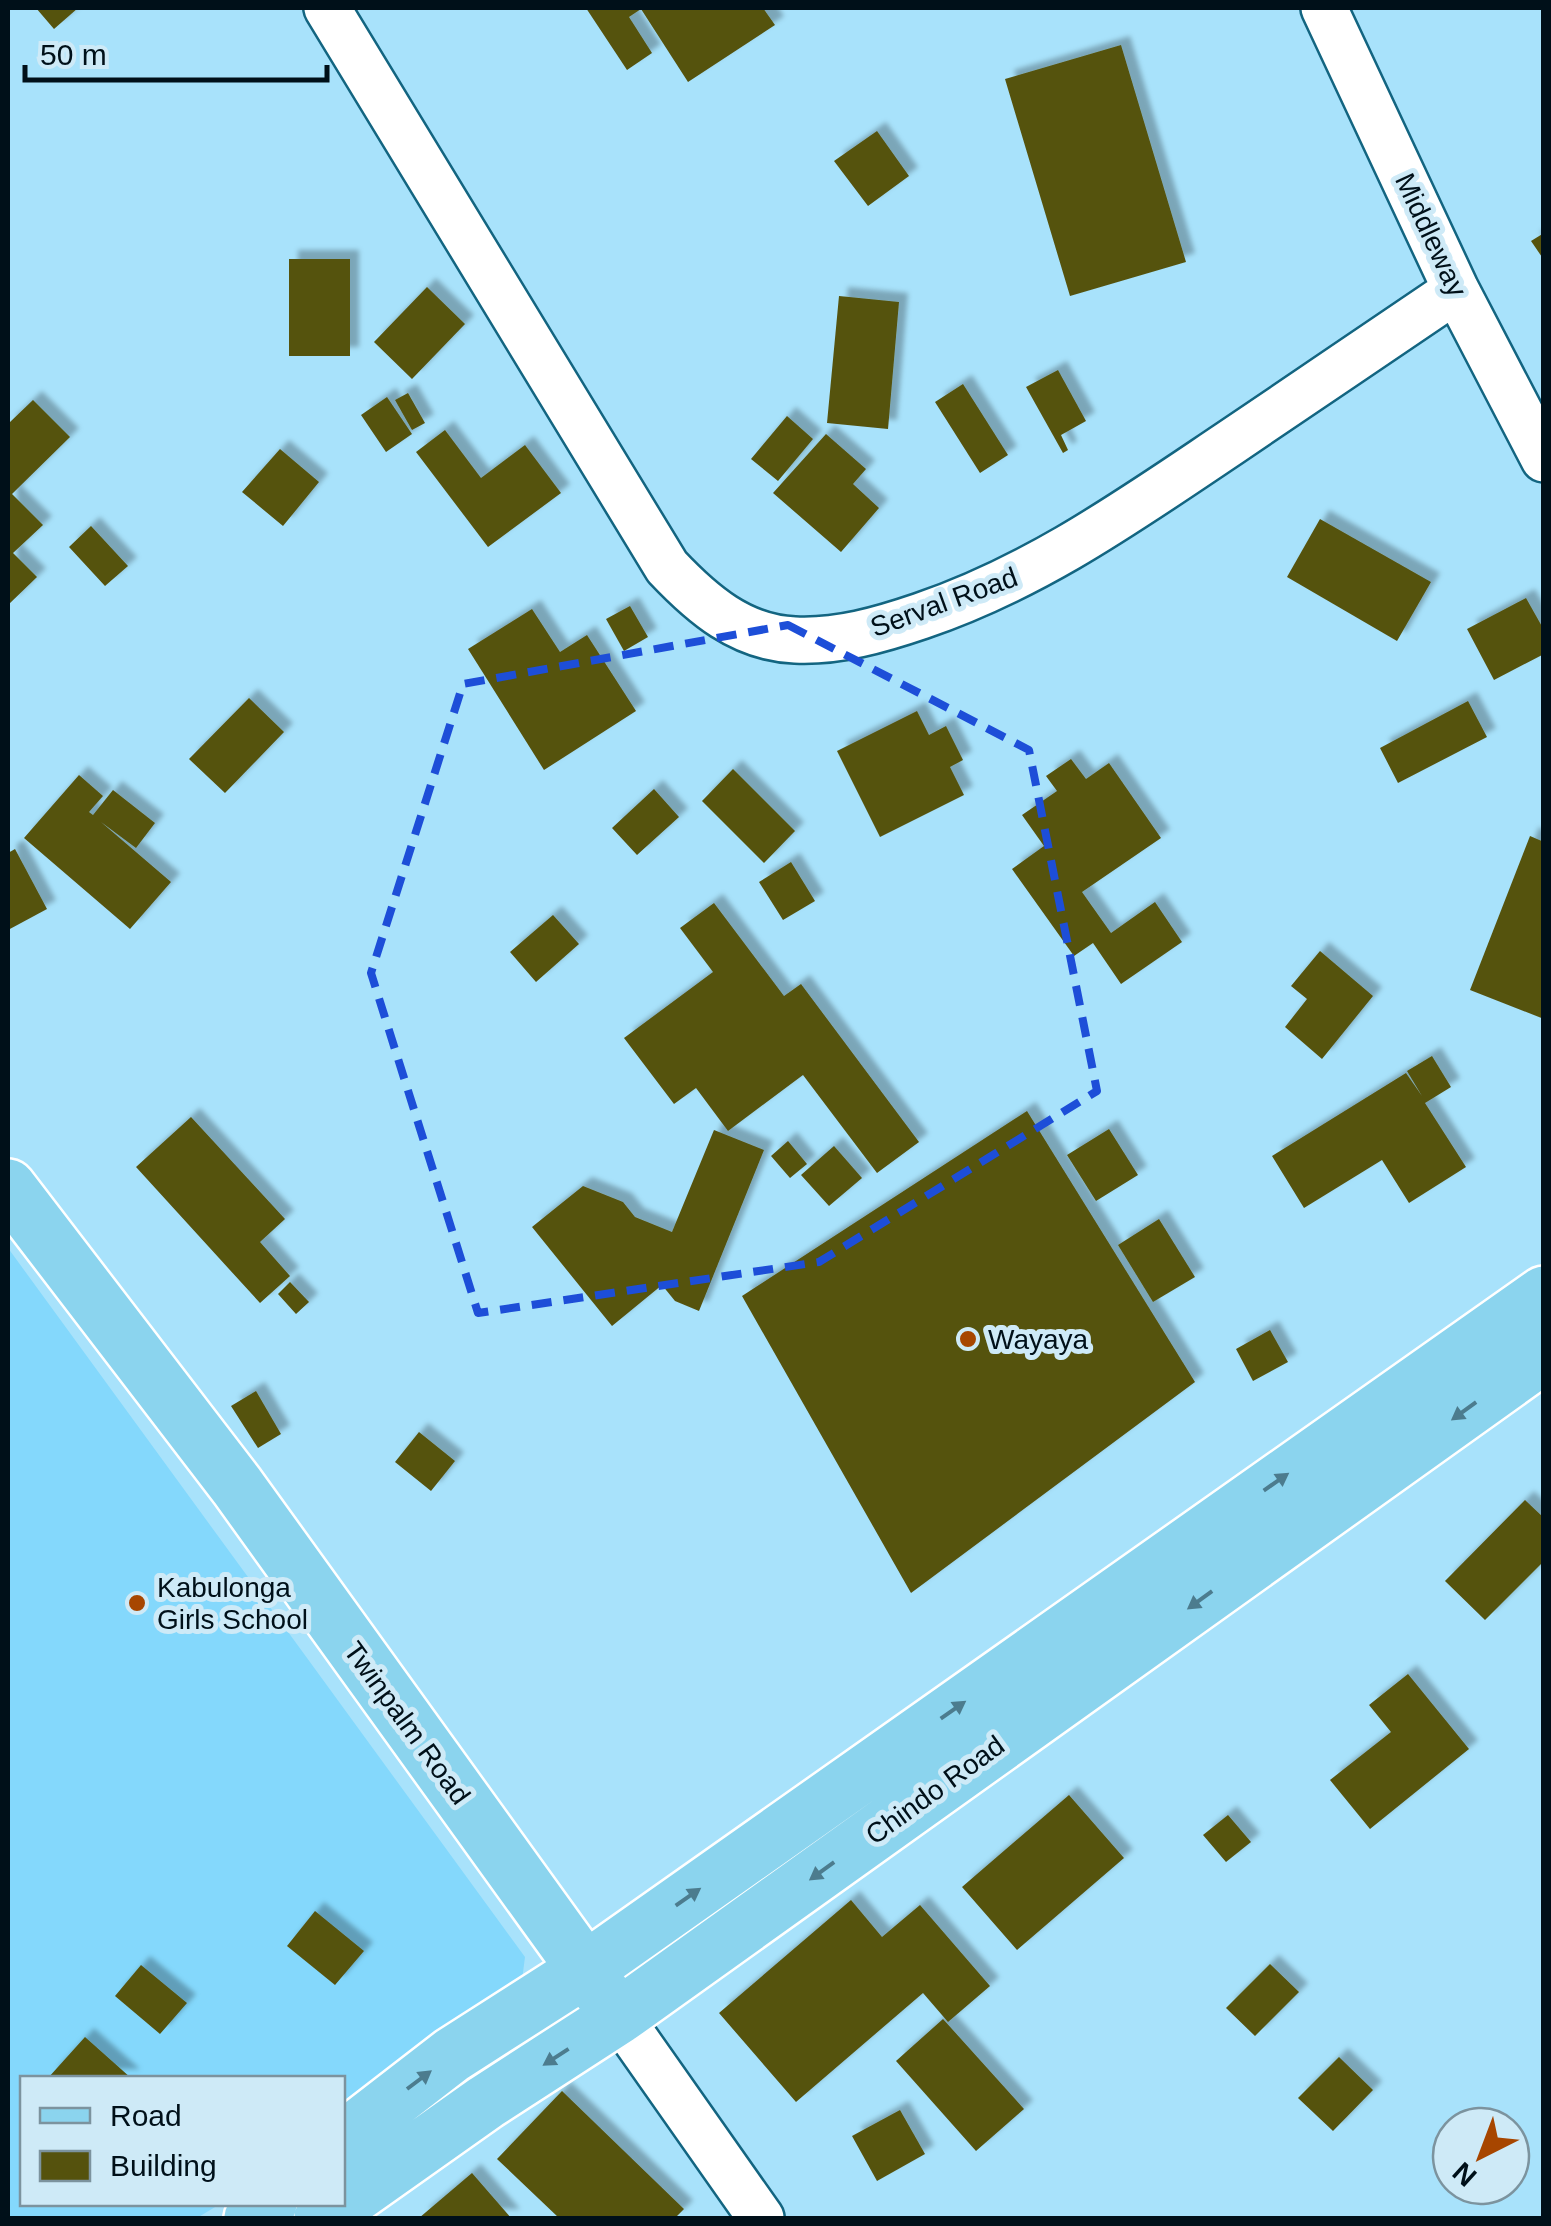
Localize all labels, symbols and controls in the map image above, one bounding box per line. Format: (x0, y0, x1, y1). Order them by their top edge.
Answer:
scale bar (25, 20, 328, 82)
text: 50 m (40, 38, 107, 71)
street label: Middleway (1389, 169, 1473, 301)
street label: Serval Road (866, 561, 1022, 643)
place label: Wayaya (988, 1324, 1089, 1355)
marker: Wayaya (957, 1328, 979, 1350)
one-way arrow (1451, 1401, 1477, 1420)
one-way arrow (1263, 1473, 1290, 1492)
place label: Kabulonga Girls School (157, 1572, 308, 1635)
one-way arrow (1187, 1590, 1213, 1610)
marker: Kabulonga Girls School (126, 1592, 148, 1614)
street label: Twinpalm Road (338, 1636, 476, 1810)
one-way arrow (940, 1701, 967, 1720)
street label: Chindo Road (860, 1729, 1010, 1851)
one-way arrow (809, 1861, 835, 1880)
one-way arrow (674, 1888, 701, 1907)
one-way arrow (542, 2048, 569, 2066)
one-way arrow (406, 2070, 432, 2090)
legend (20, 2076, 345, 2206)
text: Road (110, 2099, 182, 2132)
north arrow (1431, 2106, 1531, 2206)
text: Building (110, 2149, 217, 2182)
text: N (1447, 2156, 1482, 2192)

